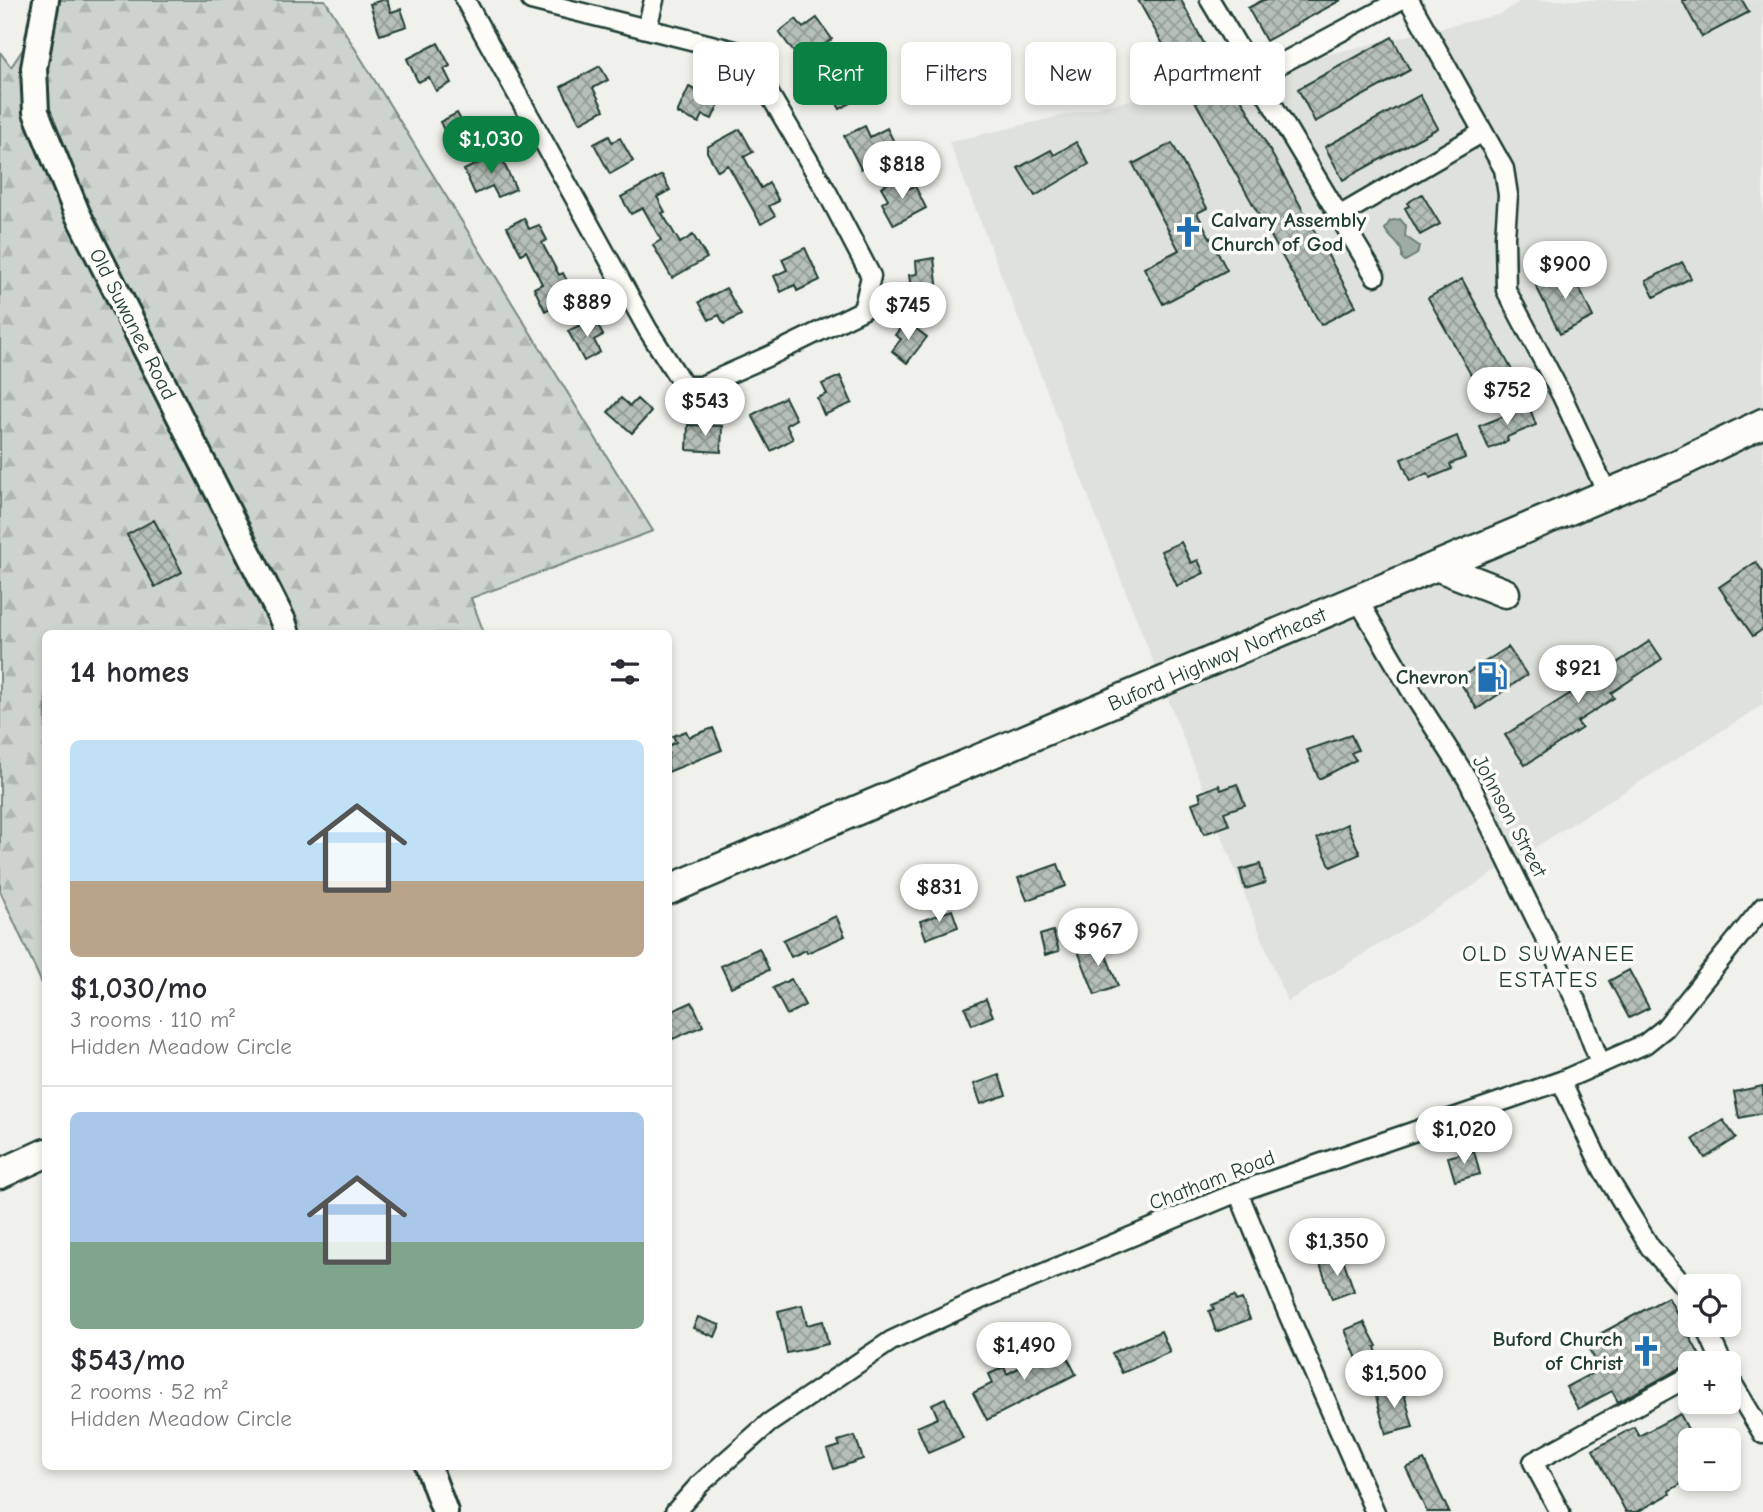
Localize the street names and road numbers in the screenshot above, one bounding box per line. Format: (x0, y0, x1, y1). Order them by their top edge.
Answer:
street label: Old Suwanee Road (84, 244, 182, 404)
street label: Buford Highway Northeast (1104, 602, 1331, 716)
street label: Johnson Street (1468, 751, 1553, 882)
street label: Chatham Road (1146, 1145, 1278, 1215)

